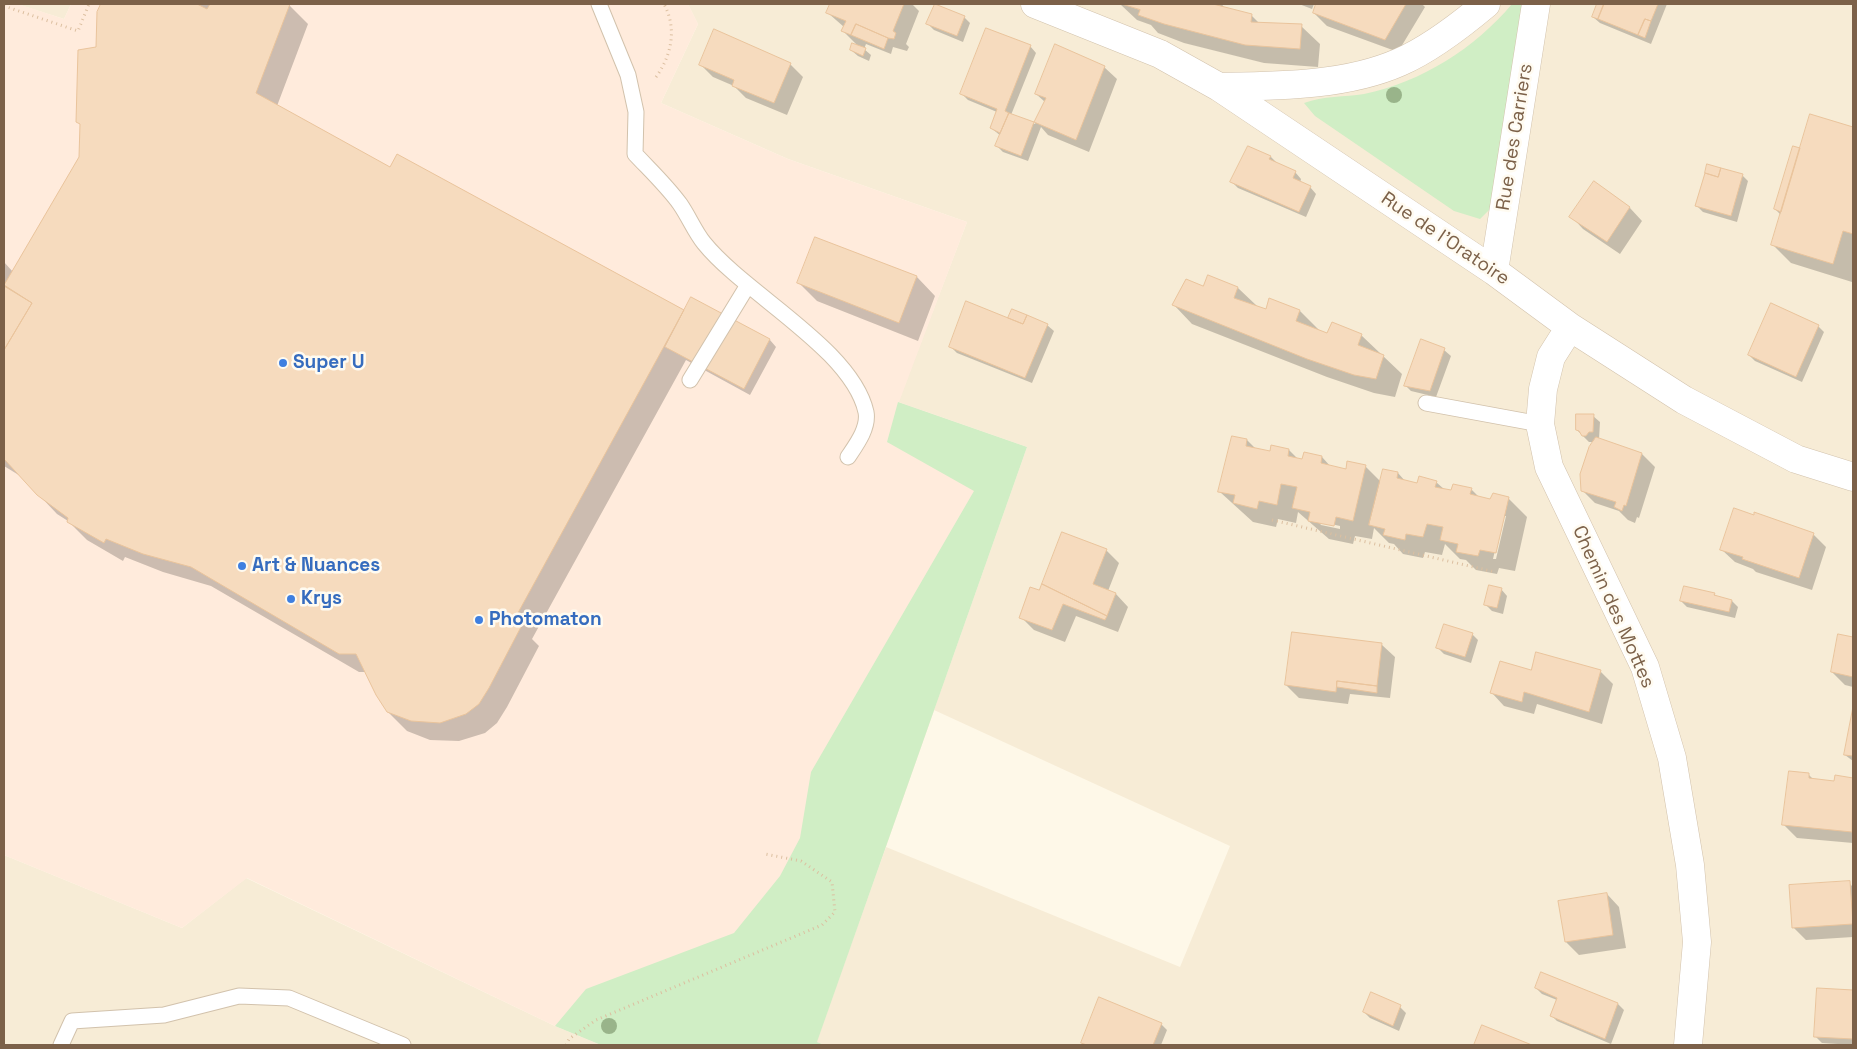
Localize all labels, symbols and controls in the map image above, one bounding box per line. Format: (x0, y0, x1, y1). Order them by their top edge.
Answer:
street label: Rue des Carriers (1492, 62, 1538, 212)
street label: Rue de l'Oratoire (1376, 188, 1514, 290)
place label: Super U (293, 352, 364, 374)
marker: Super U (277, 357, 289, 369)
street label: Chemin des Mottes (1567, 522, 1659, 692)
place label: Art & Nuances (252, 555, 380, 577)
marker: Art & Nuances (236, 560, 248, 572)
place label: Krys (301, 588, 342, 610)
marker: Krys (285, 593, 297, 605)
place label: Photomaton (489, 609, 602, 631)
marker: Photomaton (473, 614, 485, 626)

